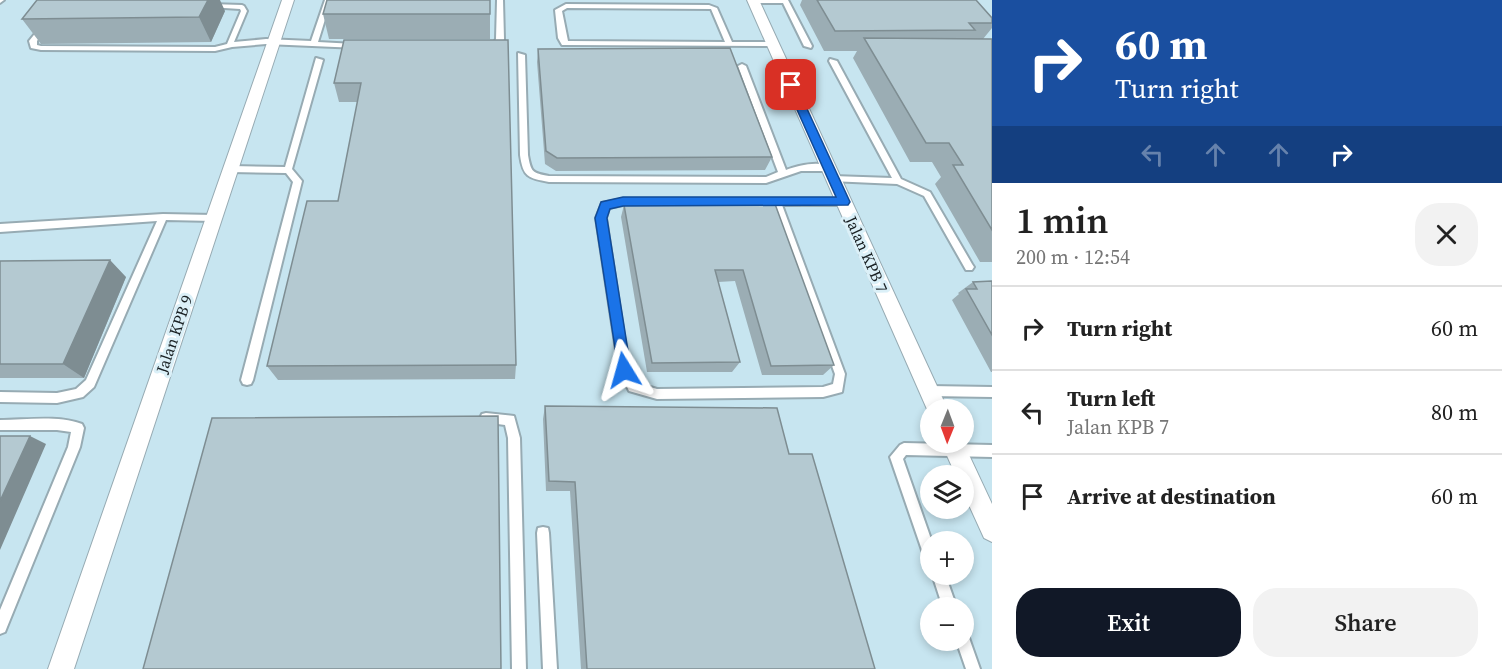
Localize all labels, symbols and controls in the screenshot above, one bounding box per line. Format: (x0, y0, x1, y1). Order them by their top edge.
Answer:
text: 60 m (1115, 15, 1208, 73)
icon: right (1016, 24, 1094, 102)
pin (765, 59, 816, 110)
icon: arrive (774, 68, 807, 101)
text: Turn right (1115, 70, 1239, 107)
icon: left (1136, 138, 1169, 171)
icon: ahead (1199, 138, 1232, 171)
icon: ahead (1262, 138, 1295, 171)
icon: right (1325, 138, 1358, 171)
text: 1 min (1016, 196, 1108, 245)
button: close (1415, 203, 1478, 266)
street label: Jalan KPB 7 (840, 211, 894, 296)
text: 200 m · 12:54 (1016, 243, 1130, 271)
street label: Jalan KPB 9 (150, 292, 198, 377)
icon: right (1016, 312, 1049, 345)
text: Turn right (1067, 313, 1172, 343)
text: 60 m (1431, 313, 1478, 343)
position arrow (592, 338, 656, 402)
text: Turn left (1067, 383, 1155, 413)
icon: left (1016, 396, 1049, 429)
text: 80 m (1431, 397, 1478, 427)
north arrow (920, 399, 974, 453)
map controls (920, 399, 974, 651)
text: Jalan KPB 7 (1067, 413, 1169, 441)
button: layers (920, 465, 974, 519)
icon: arrive (1016, 480, 1049, 513)
text: Arrive at destination (1067, 481, 1276, 511)
text: 60 m (1431, 481, 1478, 511)
button: + (920, 531, 974, 585)
button: Exit (1016, 588, 1241, 657)
button: Share (1253, 588, 1478, 657)
button: − (920, 597, 974, 651)

